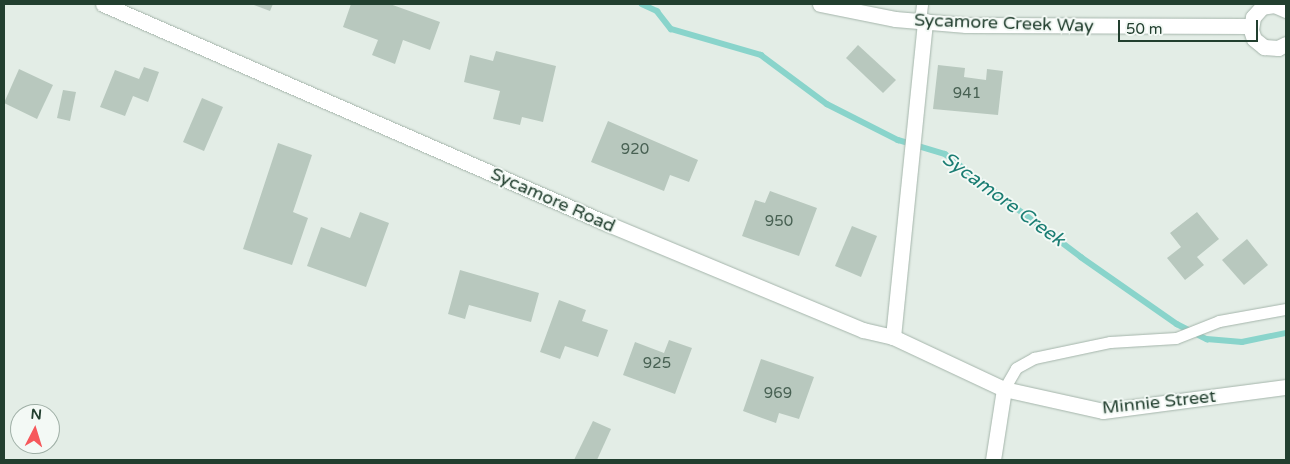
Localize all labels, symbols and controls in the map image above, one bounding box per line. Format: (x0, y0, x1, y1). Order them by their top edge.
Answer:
street label: Sycamore Creek Way (914, 9, 1094, 37)
scale bar (1120, 10, 1260, 42)
text: 50 m (1126, 20, 1163, 38)
house number: 941 (953, 85, 981, 103)
house number: 920 (621, 141, 649, 159)
water label: Sycamore Creek (937, 148, 1069, 252)
street label: Sycamore Road (487, 163, 619, 237)
house number: 950 (765, 213, 793, 231)
house number: 925 (643, 355, 671, 373)
house number: 969 (764, 385, 792, 403)
street label: Minnie Street (1101, 385, 1217, 419)
north arrow (10, 404, 60, 454)
text: N (30, 406, 43, 424)

